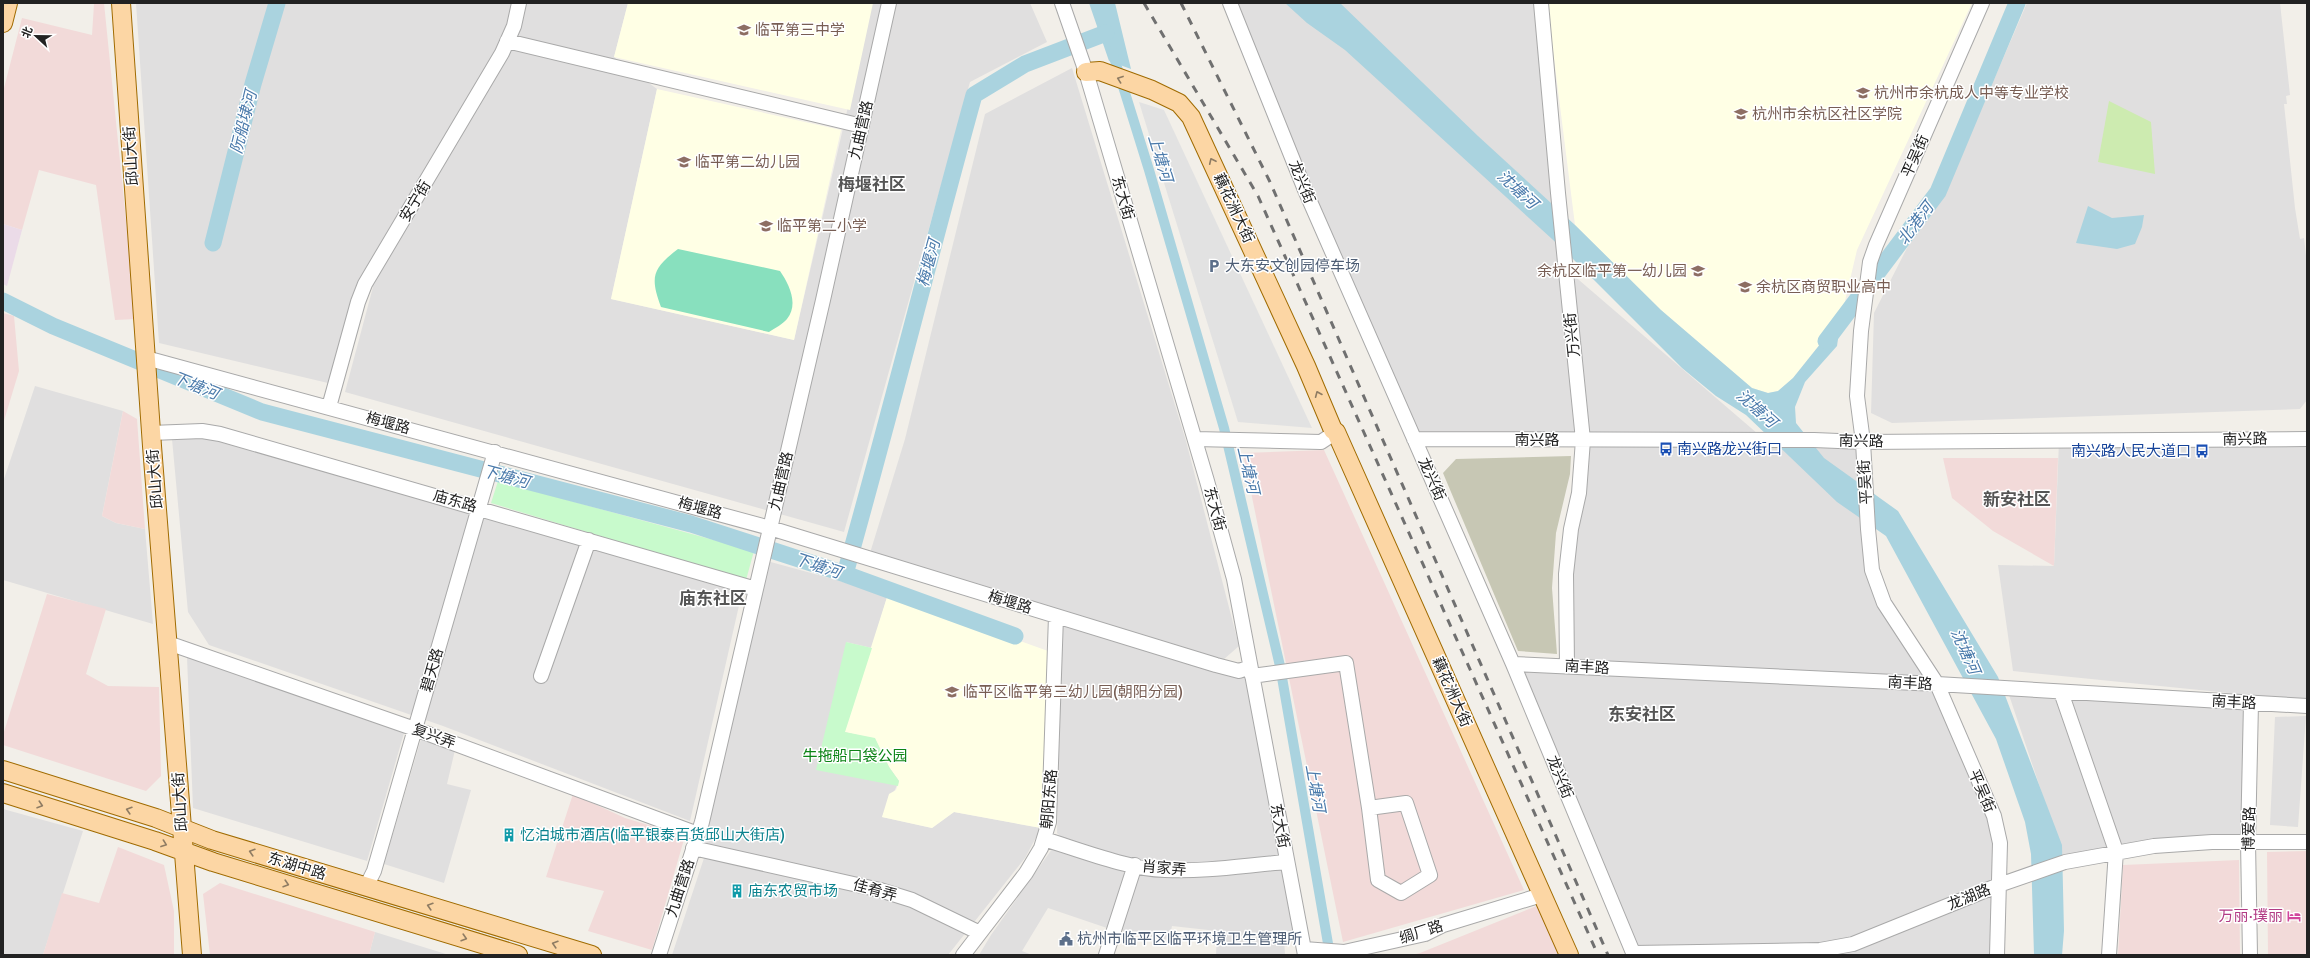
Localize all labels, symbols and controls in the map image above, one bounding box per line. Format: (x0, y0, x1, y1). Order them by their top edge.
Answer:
north arrow (16, 16, 56, 56)
place label: 临平第三中学 (755, 21, 845, 39)
school or university icon: 临平第三中学 (736, 22, 752, 38)
text: 北 (19, 25, 35, 40)
one-way arrow (1117, 75, 1124, 84)
place label: 杭州市余杭成人中等专业学校 (1874, 84, 2069, 102)
school or university icon: 杭州市余杭成人中等专业学校 (1855, 85, 1871, 101)
water label: 阮船埭河 (227, 86, 262, 156)
street label: 九曲营路 (845, 99, 877, 161)
place label: 杭州市余杭区社区学院 (1752, 105, 1902, 123)
school or university icon: 杭州市余杭区社区学院 (1733, 106, 1749, 122)
street label: 邱山大街 (120, 125, 142, 187)
water label: 上塘河 (1143, 132, 1177, 187)
street label: 平吴街 (1898, 132, 1932, 180)
place label: 临平第二幼儿园 (695, 153, 800, 171)
school or university icon: 临平第二幼儿园 (676, 154, 692, 170)
one-way arrow (1208, 157, 1216, 164)
street label: 龙兴街 (1285, 158, 1319, 206)
water label: 沈塘河 (1493, 166, 1544, 215)
street label: 藕花洲大街 (1210, 170, 1258, 246)
district label: 梅堰社区 (838, 174, 906, 195)
street label: 东大街 (1108, 174, 1138, 222)
street label: 安宁街 (396, 177, 434, 225)
water label: 北港河 (1893, 196, 1940, 249)
place label: 临平第二小学 (777, 217, 867, 235)
school or university icon: 临平第二小学 (758, 218, 774, 234)
water label: 梅堰河 (913, 235, 946, 289)
place label: 大东安文创园停车场 (1225, 257, 1360, 275)
parking icon: 大东安文创园停车场 (1206, 258, 1222, 274)
place label: 余杭区临平第一幼儿园 (1537, 262, 1687, 280)
school or university icon: 余杭区临平第一幼儿园 (1690, 263, 1706, 279)
place label: 余杭区商贸职业高中 (1756, 278, 1891, 296)
school or university icon: 余杭区商贸职业高中 (1737, 279, 1753, 295)
street label: 万兴街 (1561, 312, 1583, 358)
water label: 下塘河 (170, 368, 224, 405)
water label: 沈塘河 (1732, 385, 1783, 434)
one-way arrow (1314, 390, 1322, 397)
street label: 梅堰路 (364, 408, 412, 438)
street label: 南兴路 (2222, 430, 2268, 448)
street label: 南兴路 (1514, 431, 1560, 449)
street label: 南兴路 (1838, 432, 1884, 450)
place label: 南兴路龙兴街口 (1677, 440, 1782, 458)
bus stop icon: 南兴路龙兴街口 (1658, 441, 1674, 457)
place label: 南兴路人民大道口 (2071, 442, 2191, 460)
bus stop icon: 南兴路人民大道口 (2194, 443, 2210, 459)
water label: 上塘河 (1233, 445, 1264, 499)
street label: 邱山大街 (143, 448, 167, 510)
street label: 九曲营路 (765, 450, 797, 512)
street label: 龙兴街 (1415, 455, 1449, 503)
street label: 平吴街 (1855, 459, 1875, 505)
water label: 下塘河 (480, 461, 534, 494)
street label: 东大街 (1200, 485, 1230, 533)
street label: 庙东路 (431, 486, 479, 516)
district label: 新安社区 (1983, 489, 2051, 510)
street label: 梅堰路 (676, 493, 724, 523)
water label: 下塘河 (792, 549, 846, 584)
street label: 梅堰路 (986, 587, 1034, 617)
district label: 庙东社区 (679, 588, 747, 609)
water label: 沈塘河 (1946, 625, 1985, 680)
street label: 碧天路 (417, 646, 447, 694)
street label: 藕花洲大街 (1429, 654, 1475, 730)
street label: 南丰路 (1564, 657, 1610, 677)
street label: 南丰路 (1887, 673, 1933, 693)
place label: 临平区临平第三幼儿园(朝阳分园) (963, 683, 1183, 701)
school or university icon: 临平区临平第三幼儿园(朝阳分园) (944, 684, 960, 700)
street label: 南丰路 (2211, 692, 2257, 712)
district label: 东安社区 (1608, 704, 1676, 725)
street label: 复兴弄 (410, 720, 458, 752)
park label: 牛拖船口袋公园 (802, 747, 908, 765)
street label: 龙兴街 (1543, 753, 1577, 801)
water label: 上塘河 (1301, 763, 1330, 816)
street label: 平吴街 (1965, 767, 1999, 815)
street label: 朝阳东路 (1037, 768, 1061, 830)
street label: 邱山大街 (169, 771, 191, 833)
one-way arrow (37, 800, 44, 808)
street label: 东大街 (1267, 802, 1293, 850)
one-way arrow (126, 806, 133, 815)
street label: 博爱路 (2240, 806, 2258, 852)
place label: 忆泊城市酒店(临平银泰百货邱山大街店) (520, 826, 785, 844)
building icon: 忆泊城市酒店(临平银泰百货邱山大街店) (501, 827, 517, 843)
one-way arrow (160, 840, 167, 848)
one-way arrow (249, 848, 256, 857)
street label: 东湖中路 (266, 849, 328, 883)
street label: 九曲营路 (662, 857, 698, 919)
street label: 肖家弄 (1141, 857, 1187, 879)
street label: 佳肴弄 (851, 875, 899, 905)
one-way arrow (283, 879, 290, 888)
street label: 龙湖路 (1945, 880, 1993, 914)
place label: 庙东农贸市场 (748, 882, 838, 900)
building icon: 庙东农贸市场 (729, 883, 745, 899)
one-way arrow (427, 902, 434, 911)
place label: 万丽·璞丽 (2218, 907, 2283, 925)
hotel icon: 万丽·璞丽 (2286, 908, 2302, 924)
street label: 绸厂路 (1397, 916, 1445, 948)
place label: 杭州市临平区临平环境卫生管理所 (1077, 930, 1302, 948)
public building icon: 杭州市临平区临平环境卫生管理所 (1058, 931, 1074, 947)
one-way arrow (461, 934, 468, 942)
one-way arrow (551, 940, 558, 949)

